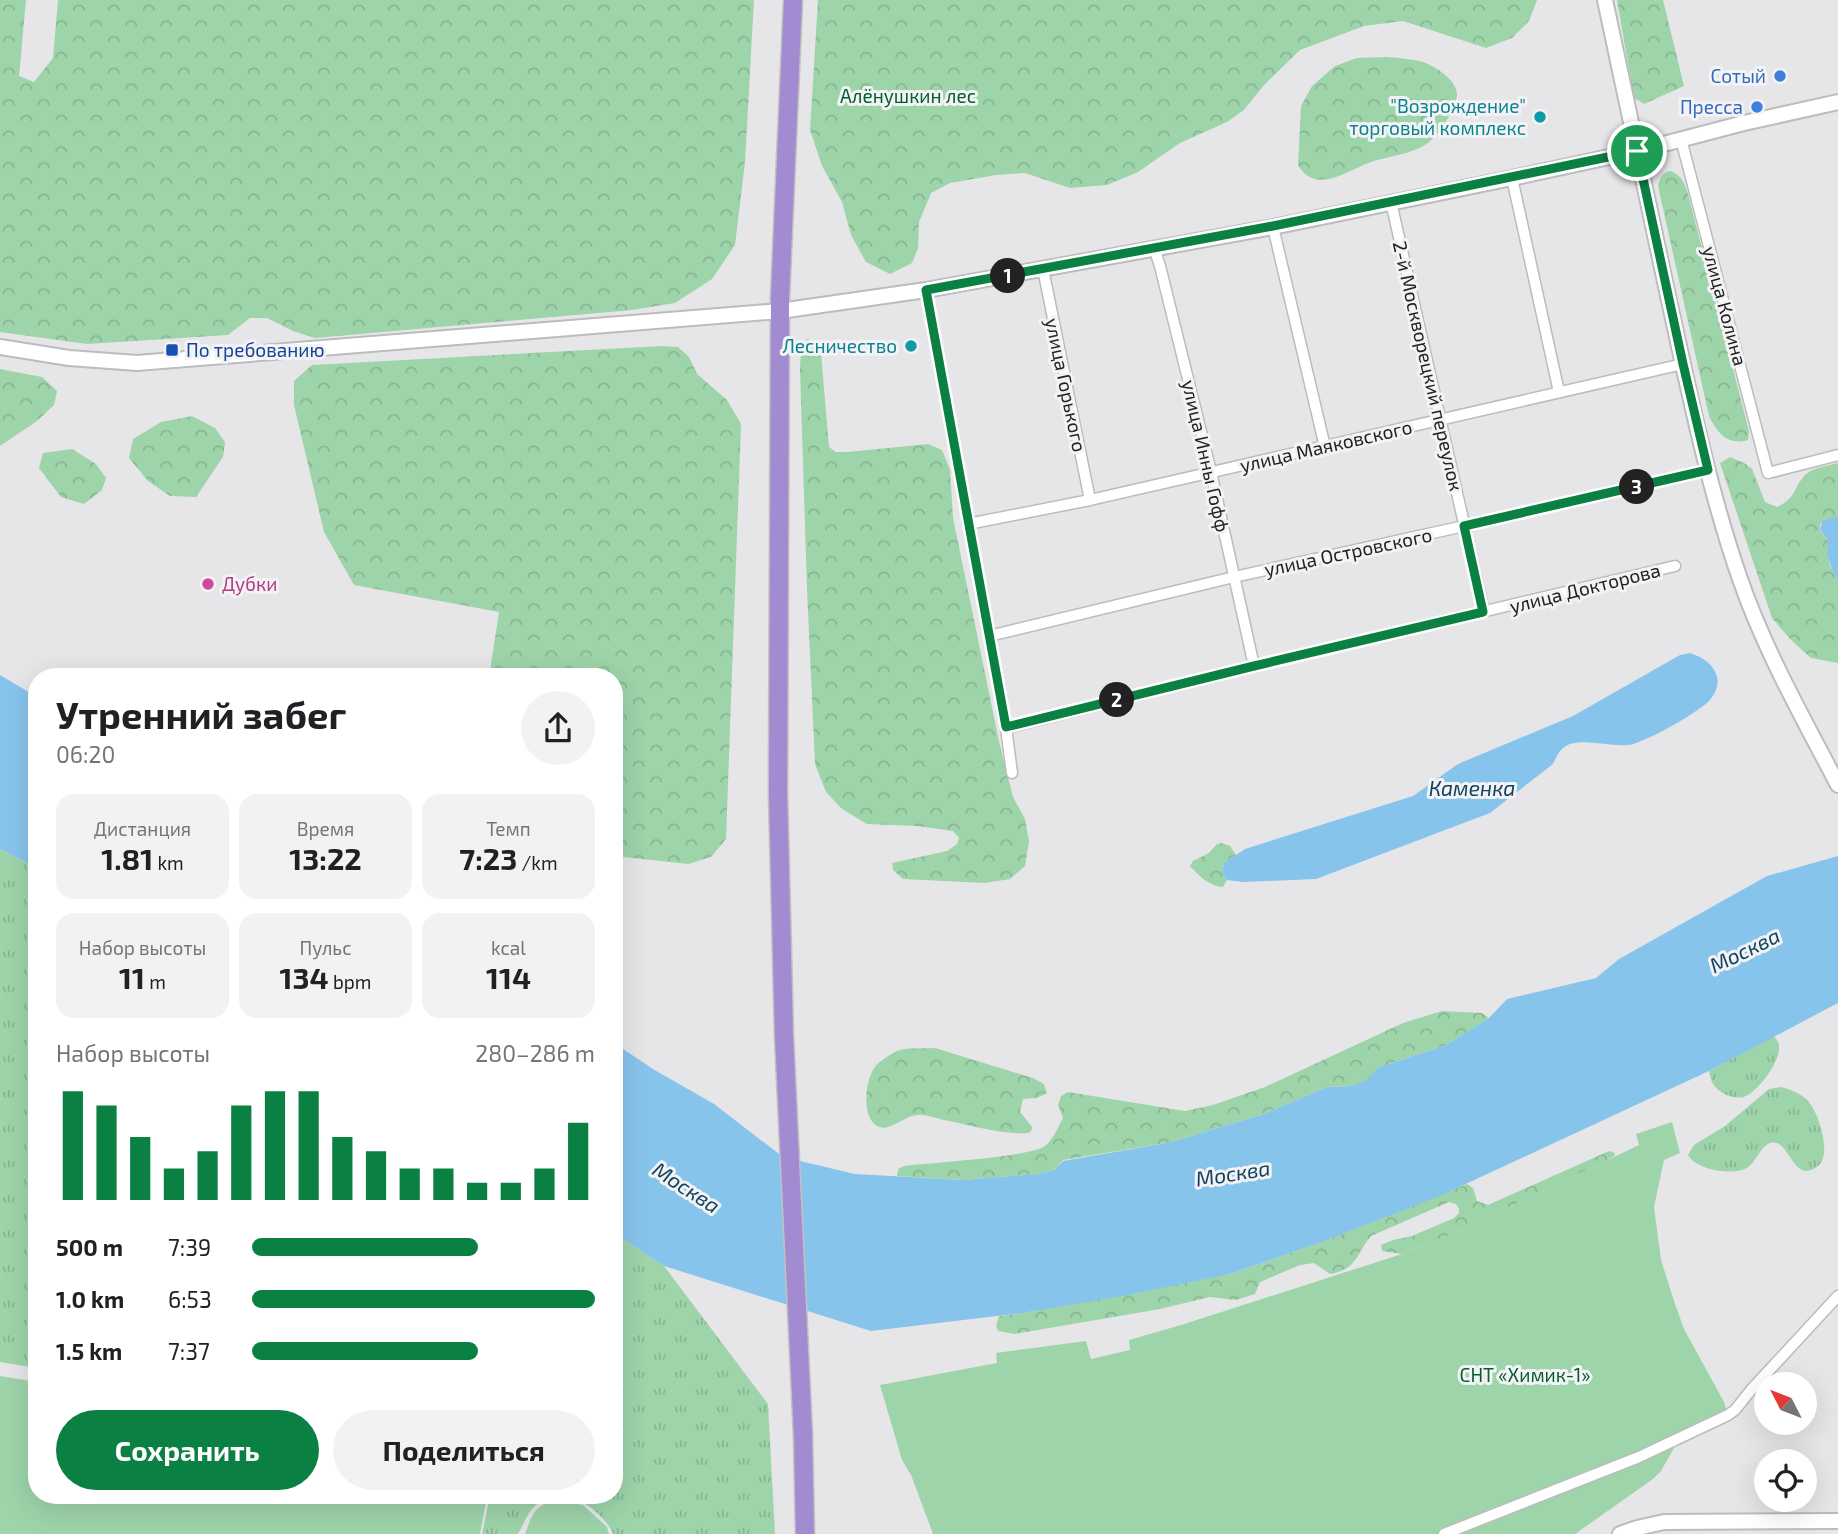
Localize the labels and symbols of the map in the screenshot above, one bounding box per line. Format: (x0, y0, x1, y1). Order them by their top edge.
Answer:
place label: Сотый (1710, 64, 1766, 87)
marker: Сотый (1772, 68, 1788, 84)
park label: Алёнушкин лес (840, 84, 976, 108)
place label: "Возрождение" торговый комплекс (1349, 94, 1526, 139)
place label: Пресса (1680, 95, 1743, 118)
marker: Пресса (1749, 99, 1765, 115)
marker: "Возрождение" торговый комплекс (1532, 109, 1548, 125)
pin (1607, 121, 1667, 181)
street label: 2-й Москворецкий переулок (1388, 239, 1468, 493)
street label: улица Колина (1698, 244, 1752, 368)
pin: 1 (990, 258, 1026, 294)
street label: улица Горького (1040, 316, 1092, 454)
place label: Лесничество (782, 334, 897, 357)
place label: По требованию (186, 338, 325, 361)
marker: Лесничество (903, 338, 919, 354)
marker: По требованию (164, 342, 180, 358)
street label: улица Инны Гофф (1177, 378, 1235, 534)
street label: улица Маяковского (1238, 415, 1414, 477)
pin: 3 (1620, 470, 1654, 504)
street label: улица Островского (1262, 523, 1434, 581)
street label: улица Докторова (1507, 558, 1663, 618)
place label: Дубки (222, 572, 277, 596)
marker: Дубки (200, 576, 216, 592)
pin: 2 (1100, 682, 1134, 718)
water label: Каменка (1429, 775, 1515, 800)
water label: Москва (1705, 922, 1784, 977)
water label: Москва (1194, 1154, 1272, 1191)
water label: Москва (648, 1156, 725, 1218)
park label: СНТ «Химик-1» (1460, 1363, 1590, 1386)
north arrow (1754, 1372, 1816, 1435)

